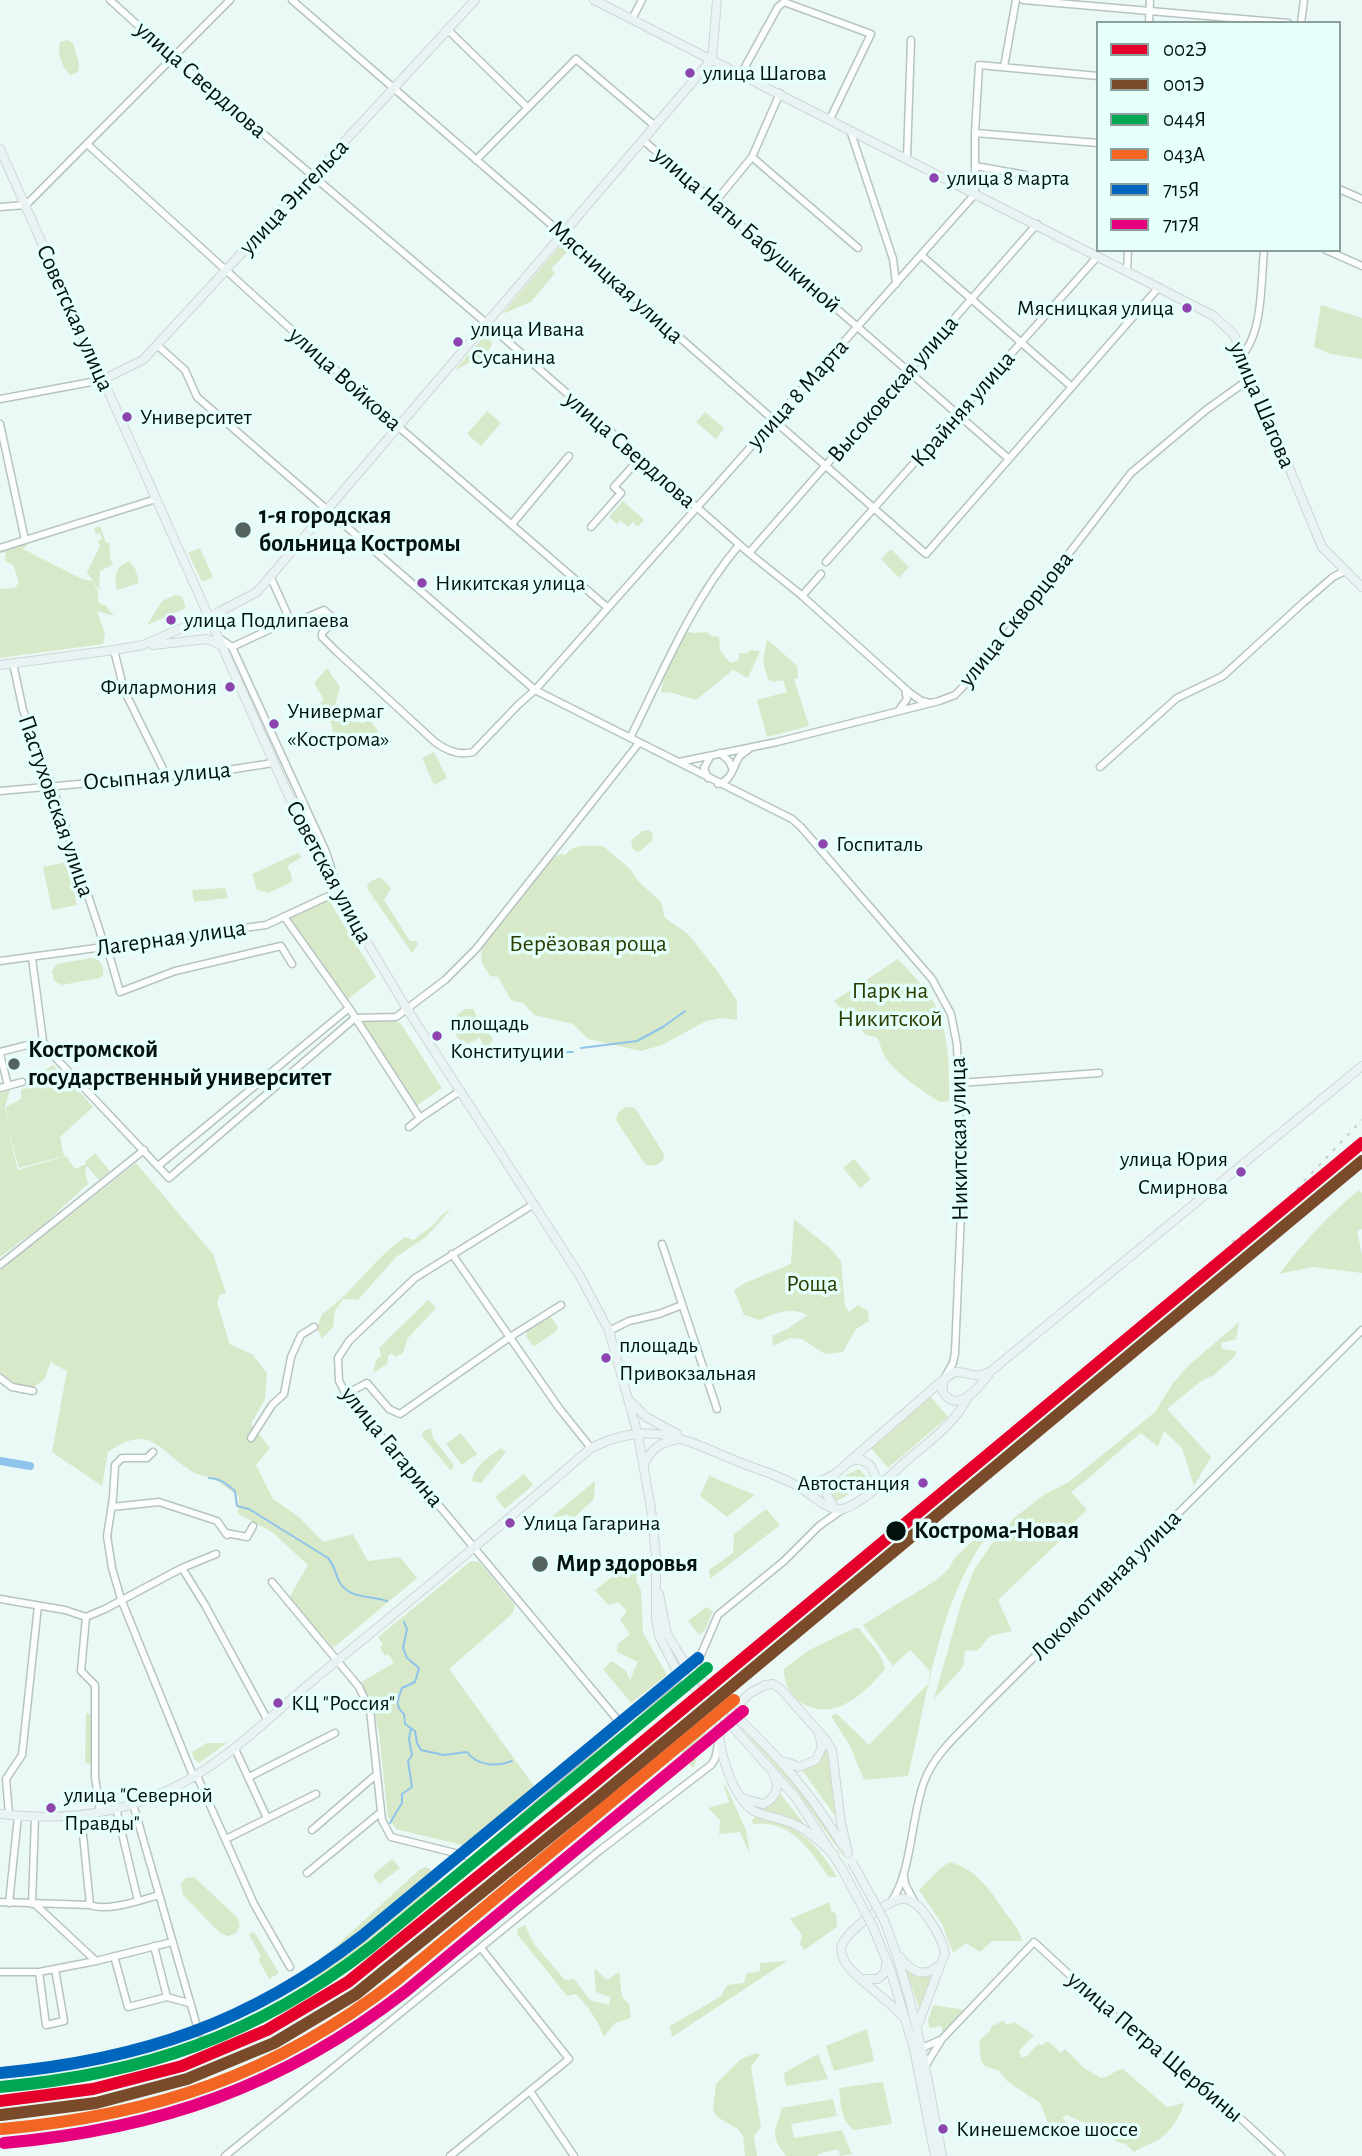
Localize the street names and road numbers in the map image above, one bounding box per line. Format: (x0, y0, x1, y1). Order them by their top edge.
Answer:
street label: улица Свердлова (129, 15, 273, 145)
street label: улица Энгельса (233, 133, 355, 261)
street label: улица Наты Бабушкиной (647, 141, 847, 319)
street label: Мясницкая улица (543, 214, 689, 350)
street label: Советская улица (30, 240, 120, 396)
street label: Высоковская улица (821, 310, 965, 468)
street label: улица Войкова (282, 321, 408, 437)
street label: улица 8 Марта (741, 333, 855, 455)
street label: улица Шагова (1222, 337, 1302, 473)
street label: Крайняя улица (905, 345, 1021, 473)
street label: улица Свердлова (558, 385, 702, 515)
street label: улица Скворцова (952, 545, 1080, 693)
street label: Пастуховская улица (11, 711, 101, 901)
street label: Осыпная улица (82, 755, 232, 797)
street label: Советская улица (279, 796, 379, 948)
street label: Лагерная улица (94, 913, 248, 963)
street label: Никитская улица (943, 1057, 975, 1221)
street label: улица Гагарина (334, 1381, 450, 1513)
street label: Локомотивная улица (1025, 1504, 1187, 1666)
street label: улица Петра Щербины (1061, 1965, 1249, 2129)

